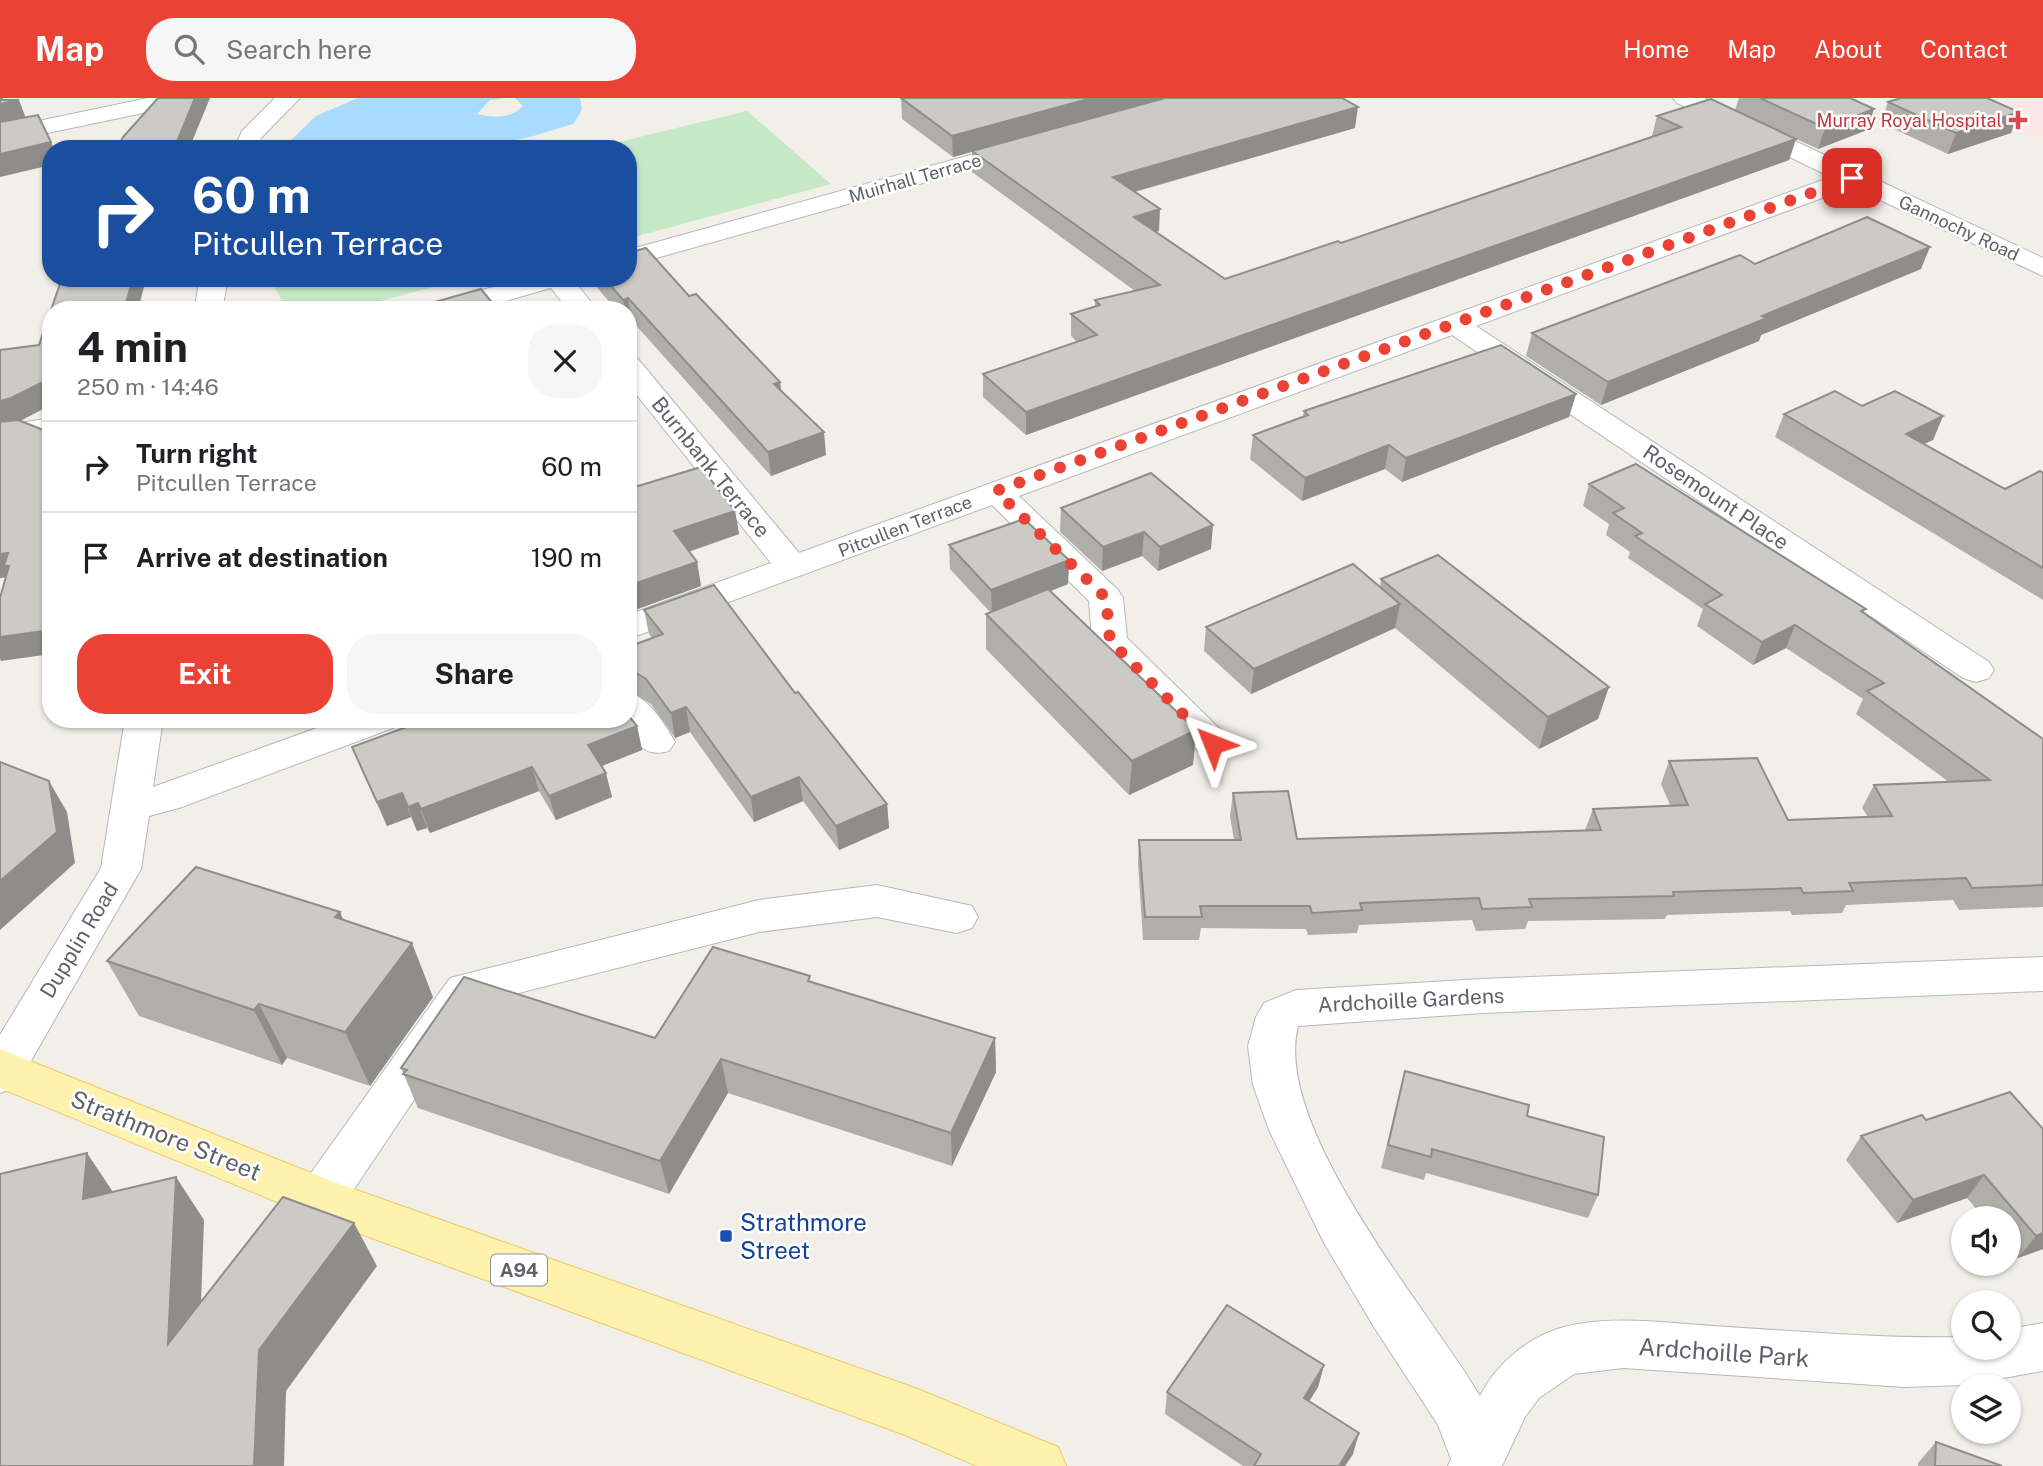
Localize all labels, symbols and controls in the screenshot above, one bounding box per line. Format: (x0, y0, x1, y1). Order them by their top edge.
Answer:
search box (146, 18, 636, 81)
text: Map (35, 30, 104, 68)
icon: search (170, 30, 208, 68)
text: Search here (226, 34, 372, 65)
text: Home (1623, 35, 1689, 63)
text: Map (1727, 35, 1776, 63)
text: About (1814, 35, 1882, 63)
text: Contact (1920, 35, 2008, 63)
place label: Murray Royal Hospital (1817, 110, 2002, 131)
marker: Murray Royal Hospital (2008, 110, 2028, 130)
pin (1822, 148, 1882, 208)
street label: Muirhall Terrace (846, 149, 984, 207)
icon: arrive (1833, 159, 1871, 197)
text: 60 m (192, 166, 311, 224)
icon: right (77, 168, 168, 259)
street label: Gannochy Road (1895, 191, 2023, 265)
text: Pitcullen Terrace (192, 225, 443, 262)
text: 4 min (77, 322, 188, 371)
button: close (528, 324, 602, 398)
text: 250 m · 14:46 (77, 373, 219, 400)
street label: Burnbank Terrace (647, 392, 775, 542)
text: Turn right (136, 438, 258, 469)
street label: Rosemount Place (1639, 439, 1793, 555)
icon: right (77, 448, 115, 486)
text: 60 m (541, 451, 602, 482)
text: Pitcullen Terrace (136, 469, 317, 496)
street label: Pitcullen Terrace (835, 491, 975, 561)
icon: arrive (77, 539, 115, 577)
text: Arrive at destination (136, 542, 388, 573)
text: 190 m (531, 542, 602, 573)
button: Exit (77, 634, 333, 714)
button: Share (347, 634, 602, 714)
position arrow (1176, 707, 1250, 781)
street label: Dupplin Road (35, 878, 123, 1002)
street label: Ardchoille Gardens (1317, 983, 1505, 1017)
street label: Strathmore Street (67, 1084, 265, 1186)
map controls (1951, 1206, 2021, 1444)
button: sound (1951, 1206, 2021, 1276)
place label: Strathmore Street (740, 1208, 867, 1264)
marker: Strathmore Street (718, 1228, 734, 1244)
road number: A94 (491, 1254, 547, 1286)
button: search (1951, 1290, 2021, 1360)
street label: Ardchoille Park (1638, 1332, 1810, 1372)
button: layers (1951, 1374, 2021, 1444)

